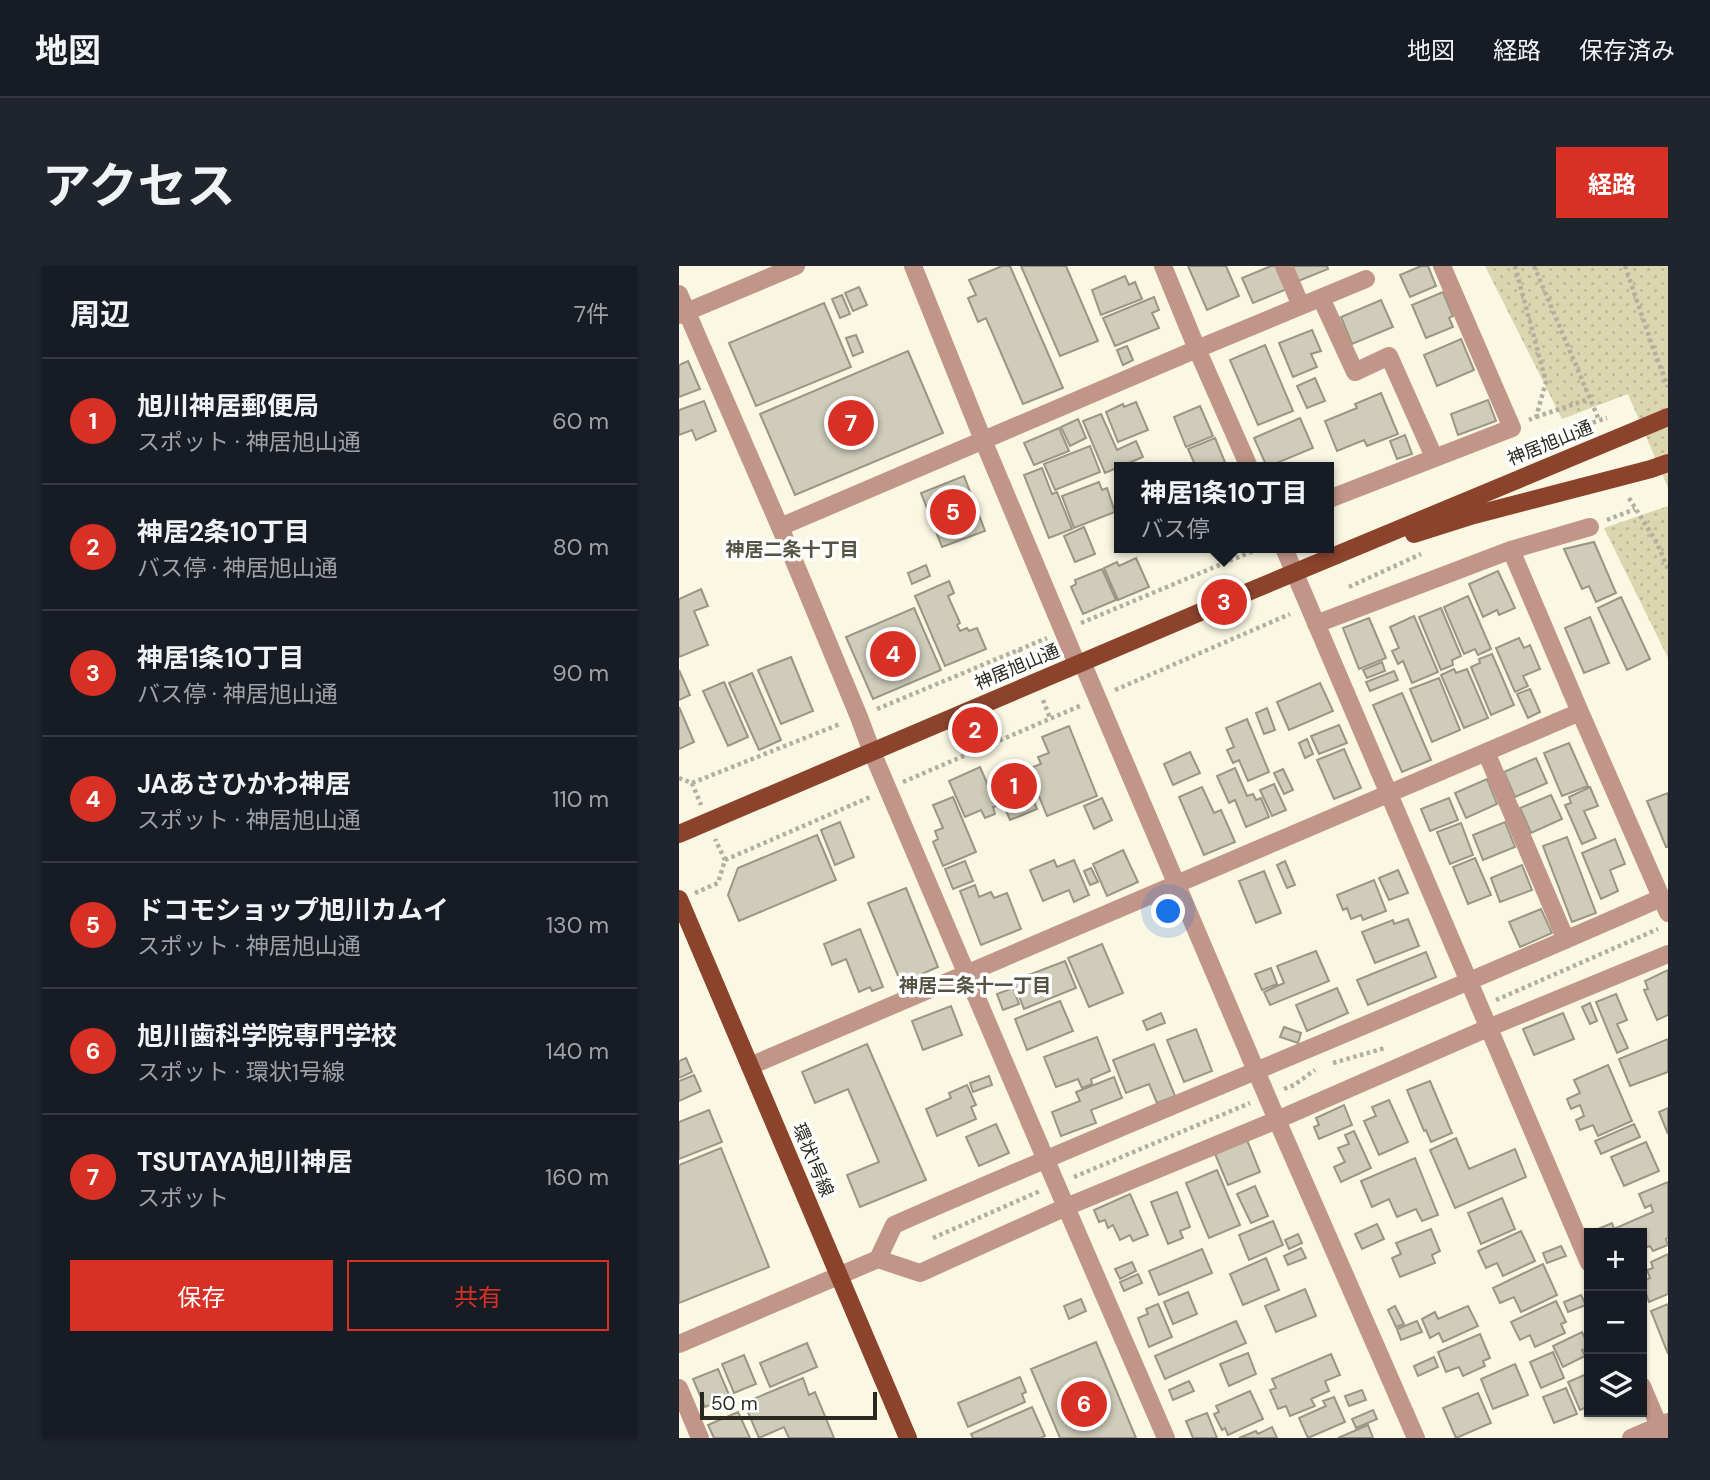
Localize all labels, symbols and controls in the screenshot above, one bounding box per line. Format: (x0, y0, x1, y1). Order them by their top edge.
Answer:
text: 地図 (35, 29, 101, 72)
text: 地図 (1407, 35, 1455, 66)
text: 経路 (1493, 35, 1541, 66)
text: 保存済み (1579, 35, 1675, 66)
button: 経路 (1556, 147, 1668, 218)
text: アクセス (42, 154, 236, 218)
text: 周辺 (70, 295, 130, 334)
text: 7件 (574, 299, 609, 329)
text: 旭川神居郵便局 (137, 389, 319, 423)
pin: 7 (828, 397, 874, 449)
text: 1 (89, 406, 97, 436)
text: 60 m (552, 406, 609, 436)
street label: 神居旭山通 (1504, 415, 1596, 471)
text: スポット · 神居旭山通 (137, 427, 361, 457)
popup (1114, 462, 1334, 553)
text: 神居1条10丁目 (1140, 476, 1308, 510)
pin: 5 (930, 486, 976, 538)
text: バス停 (1140, 514, 1209, 544)
text: 神居2条10丁目 (137, 515, 310, 549)
text: 2 (86, 532, 100, 562)
text: 80 m (553, 532, 609, 562)
district label: 神居二条十丁目 (725, 537, 859, 562)
text: バス停 · 神居旭山通 (137, 553, 338, 583)
pin: 3 (1201, 576, 1247, 628)
pin: 4 (870, 628, 916, 680)
street label: 神居旭山通 (971, 638, 1063, 696)
text: 神居1条10丁目 (137, 641, 304, 675)
text: 3 (86, 658, 100, 688)
text: 90 m (552, 658, 609, 688)
text: バス停 · 神居旭山通 (137, 679, 338, 709)
pin: 2 (952, 704, 998, 756)
pin: 1 (991, 760, 1037, 812)
text: JAあさひかわ神居 (137, 767, 351, 801)
text: 4 (86, 784, 100, 814)
text: 110 m (552, 784, 609, 814)
text: スポット · 神居旭山通 (137, 805, 361, 835)
text: ドコモショップ旭川カムイ (137, 893, 449, 927)
your location (1151, 894, 1185, 928)
text: 5 (86, 910, 100, 940)
text: 130 m (546, 910, 609, 940)
text: スポット · 神居旭山通 (137, 931, 361, 961)
district label: 神居二条十一丁目 (899, 973, 1051, 998)
text: 旭川歯科学院専門学校 (137, 1019, 397, 1053)
text: 6 (86, 1036, 100, 1066)
text: 140 m (546, 1036, 609, 1066)
text: スポット · 環状1号線 (137, 1057, 345, 1087)
street label: 環状1号線 (787, 1120, 839, 1200)
text: TSUTAYA旭川神居 (137, 1145, 353, 1179)
text: 7 (87, 1162, 99, 1192)
text: 160 m (545, 1162, 609, 1192)
text: スポット (137, 1183, 229, 1213)
map controls (1584, 1228, 1647, 1417)
button: + (1584, 1228, 1647, 1291)
button: 保存 (70, 1260, 333, 1331)
button: 共有 (347, 1260, 609, 1331)
button: − (1584, 1291, 1647, 1354)
button: layers (1584, 1354, 1647, 1417)
pin: 6 (1061, 1378, 1107, 1430)
scale bar (700, 1389, 877, 1421)
text: 50 m (711, 1391, 758, 1416)

